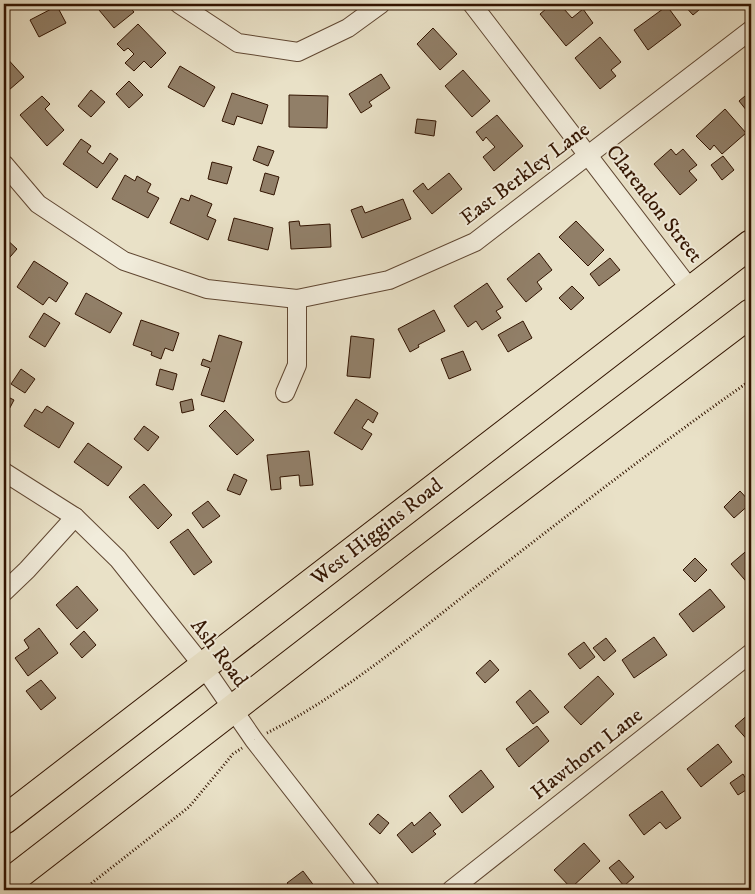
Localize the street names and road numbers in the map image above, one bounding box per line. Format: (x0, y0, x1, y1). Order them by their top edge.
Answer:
street label: East Berkley Lane (455, 117, 595, 231)
street label: Clarendon Street (600, 140, 708, 268)
street label: West Higgins Road (305, 472, 448, 592)
street label: Ash Road (185, 613, 254, 693)
street label: Hawthorn Lane (526, 702, 648, 806)

